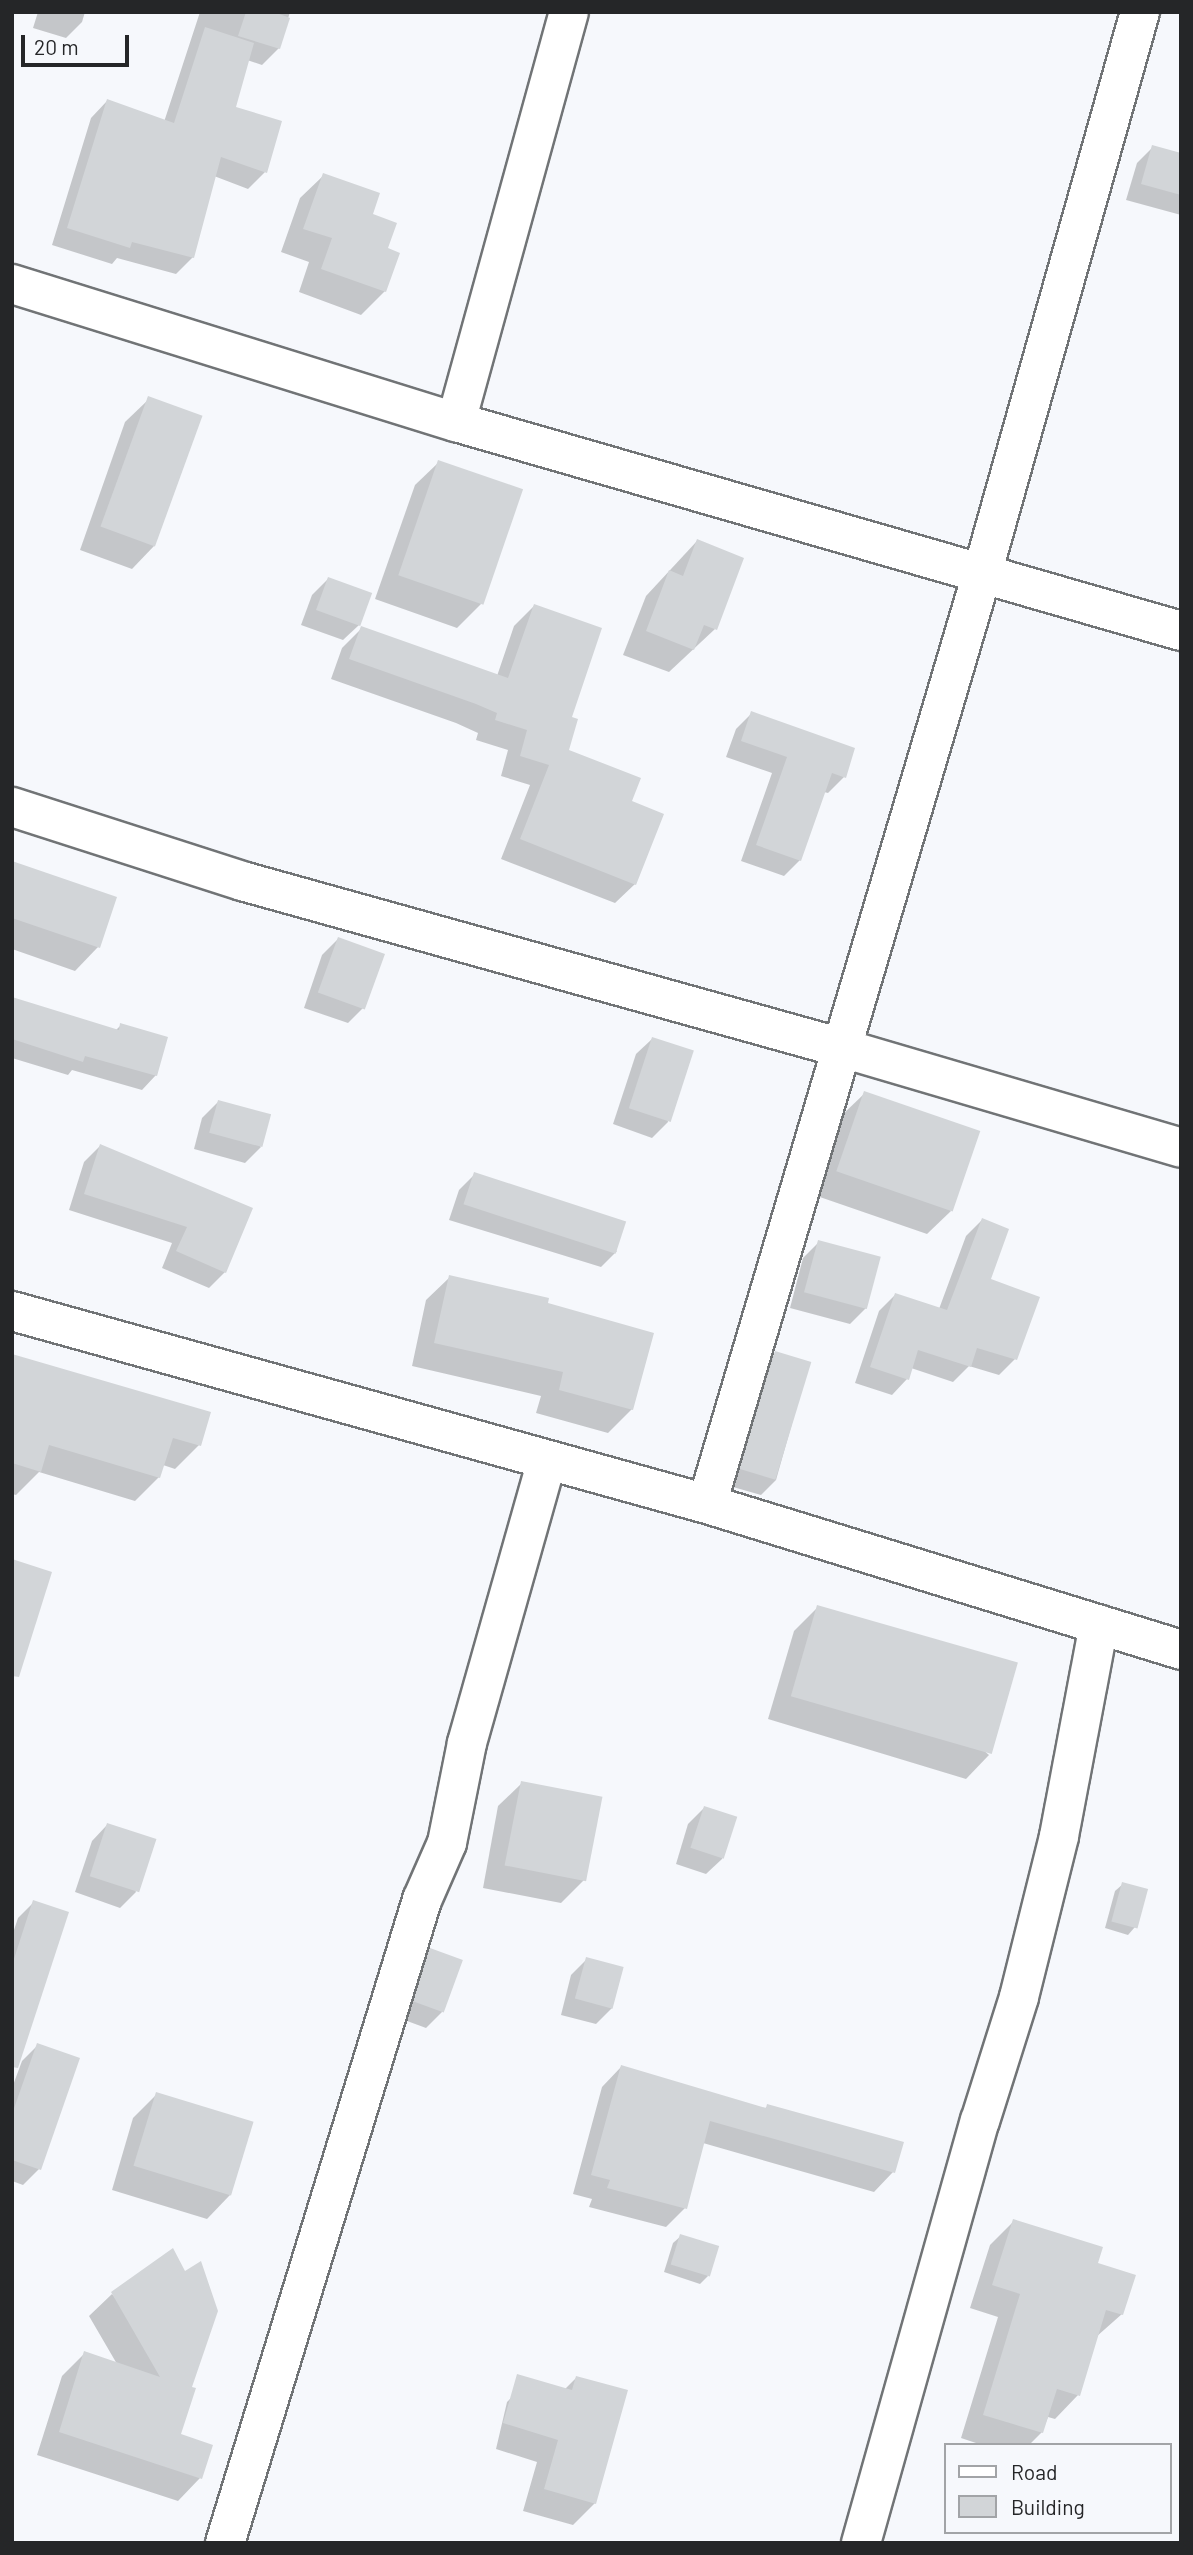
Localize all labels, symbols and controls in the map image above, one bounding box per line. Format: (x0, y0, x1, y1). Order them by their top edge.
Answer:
scale bar (24, 21, 133, 65)
text: 20 m (34, 34, 79, 59)
legend (944, 2443, 1172, 2534)
text: Road (1011, 2459, 1057, 2484)
text: Building (1011, 2494, 1085, 2519)

